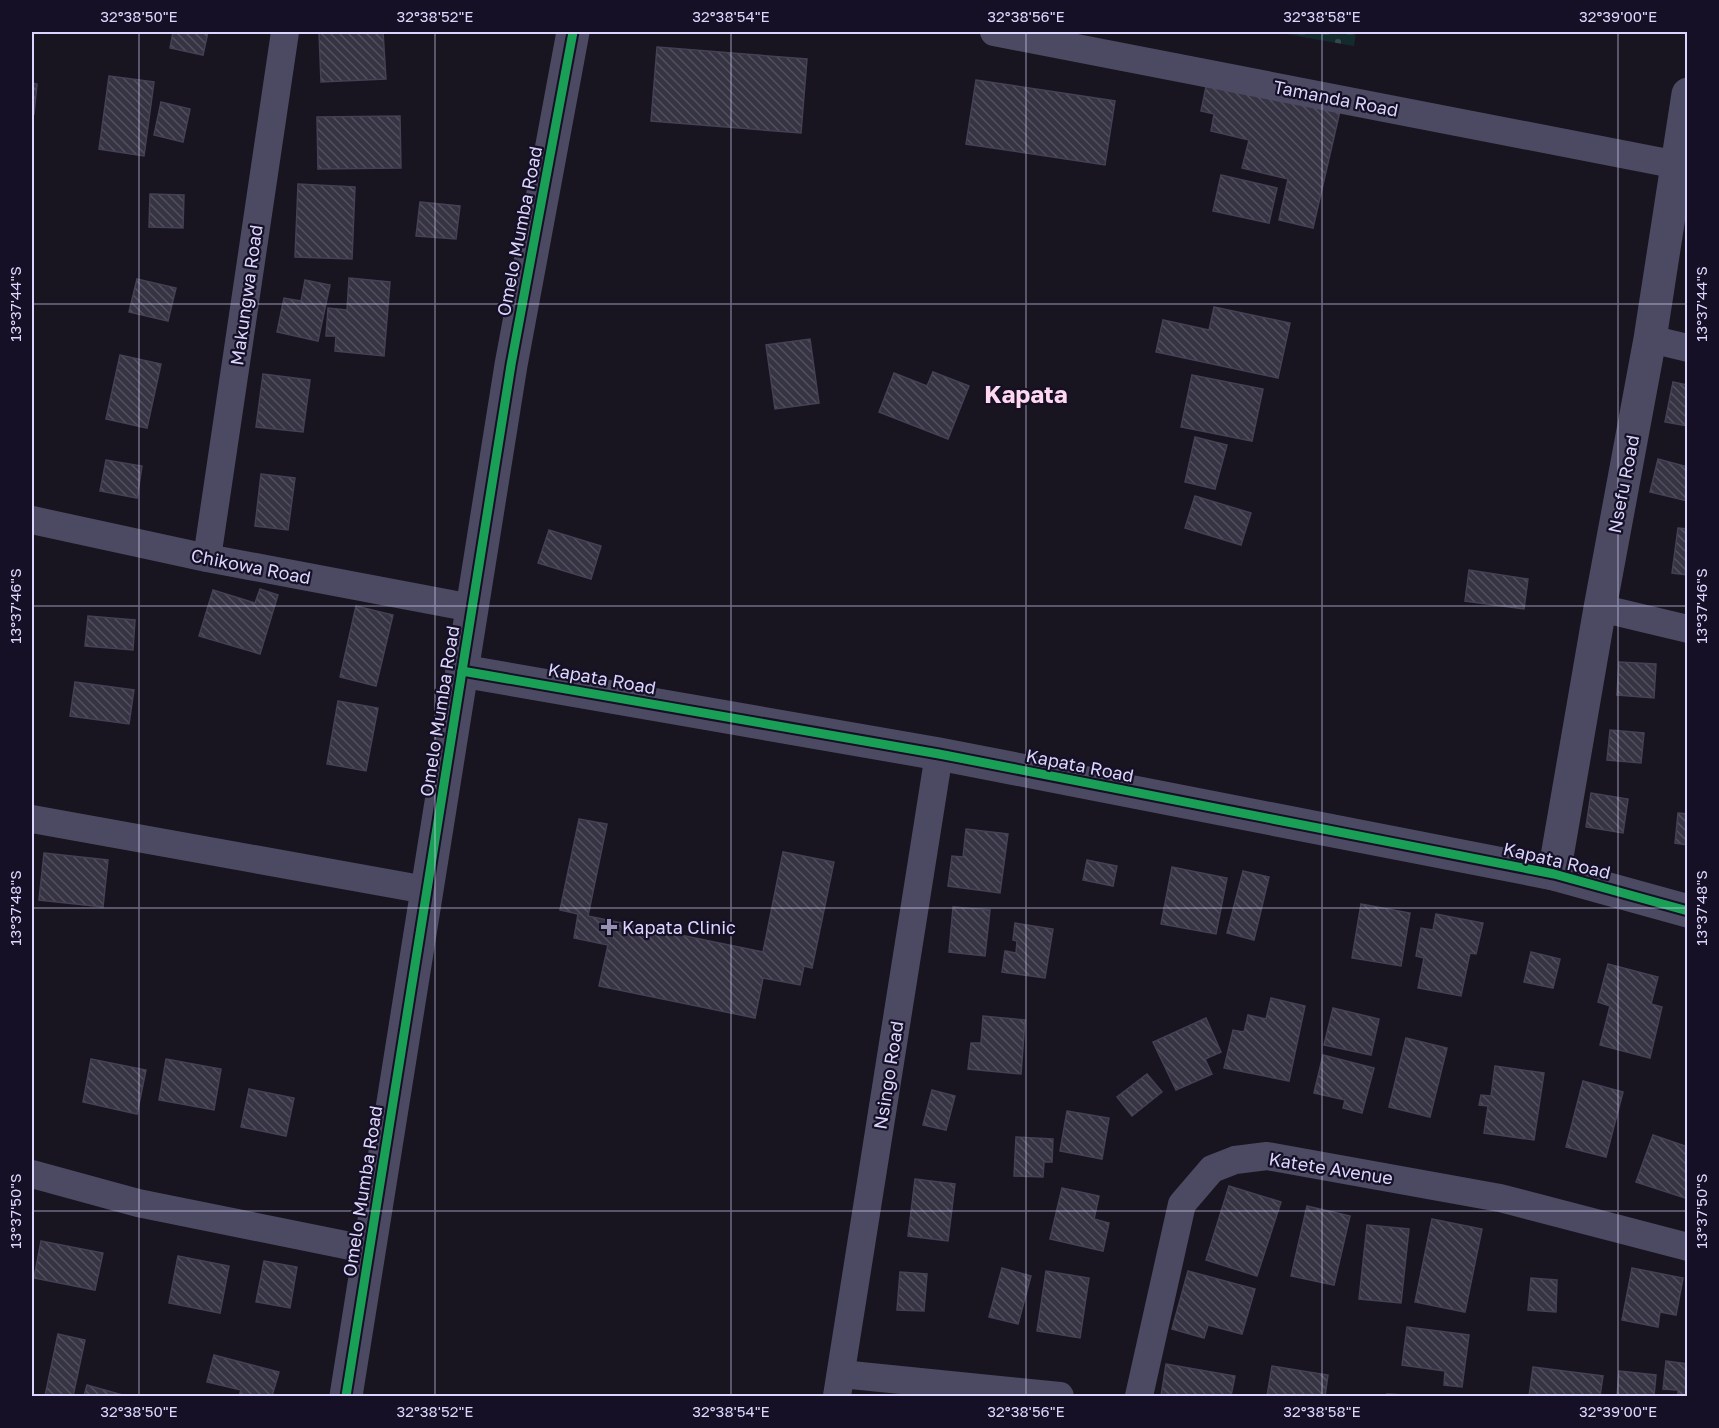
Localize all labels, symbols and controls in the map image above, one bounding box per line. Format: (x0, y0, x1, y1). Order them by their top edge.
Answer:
text: 32°38'50"E (100, 7, 178, 25)
text: 32°38'52"E (397, 7, 473, 25)
text: 32°38'54"E (692, 7, 770, 25)
text: 32°38'56"E (987, 7, 1065, 25)
text: 32°38'58"E (1283, 7, 1361, 25)
text: 32°39'00"E (1579, 7, 1657, 25)
street label: Tamanda Road (1272, 75, 1400, 121)
street label: Omelo Mumba Road (492, 144, 546, 318)
street label: Makungwa Road (225, 223, 267, 367)
text: 13°37'44"S (6, 266, 24, 342)
text: 13°37'44"S (1692, 266, 1710, 342)
district label: Kapata (984, 379, 1068, 408)
street label: Nsefu Road (1603, 433, 1643, 535)
street label: Chikowa Road (189, 544, 313, 588)
text: 13°37'46"S (6, 568, 24, 644)
text: 13°37'46"S (1692, 568, 1710, 644)
street label: Omelo Mumba Road (415, 624, 463, 798)
street label: Kapata Road (546, 658, 658, 698)
street label: Kapata Road (1024, 744, 1136, 786)
street label: Kapata Road (1501, 837, 1613, 883)
text: 13°37'48"S (6, 870, 24, 946)
text: 13°37'48"S (1692, 870, 1710, 946)
place label: Kapata Clinic (622, 916, 736, 938)
marker: Kapata Clinic (600, 918, 618, 936)
street label: Nsingo Road (869, 1019, 907, 1131)
street label: Omelo Mumba Road (338, 1104, 386, 1278)
street label: Katete Avenue (1267, 1147, 1395, 1189)
text: 13°37'50"S (6, 1173, 24, 1249)
text: 13°37'50"S (1692, 1173, 1710, 1249)
text: 32°38'50"E (100, 1402, 178, 1420)
text: 32°38'52"E (397, 1402, 473, 1420)
text: 32°38'54"E (692, 1402, 770, 1420)
text: 32°38'56"E (987, 1402, 1065, 1420)
text: 32°38'58"E (1283, 1402, 1361, 1420)
text: 32°39'00"E (1579, 1402, 1657, 1420)

